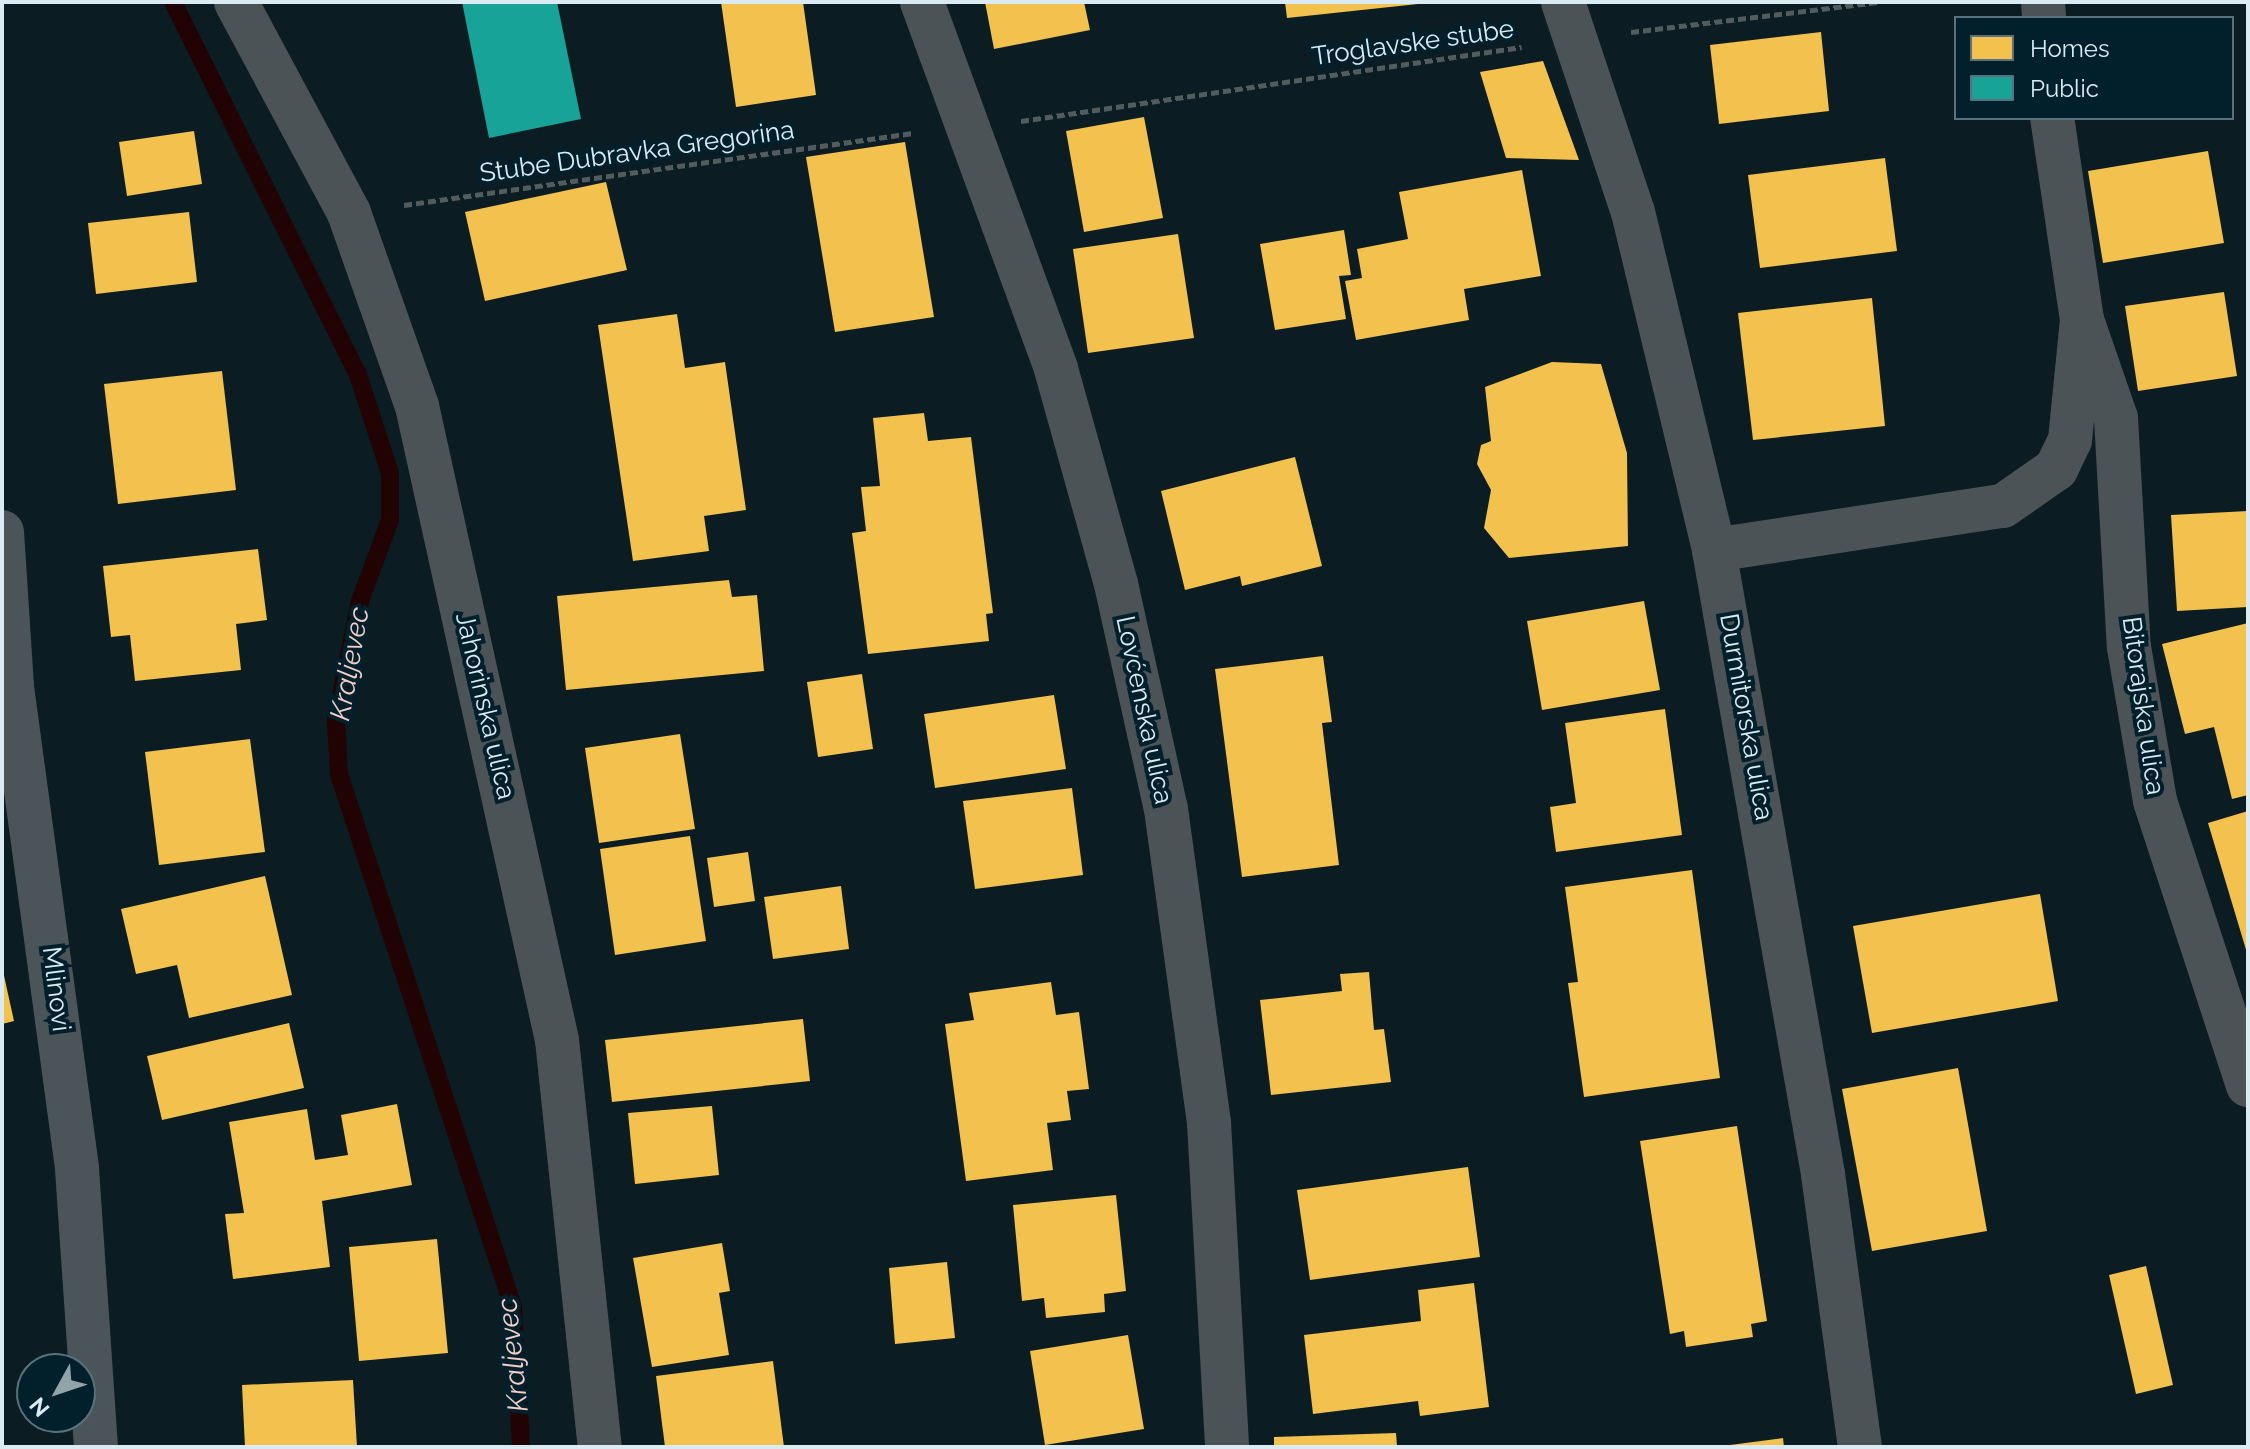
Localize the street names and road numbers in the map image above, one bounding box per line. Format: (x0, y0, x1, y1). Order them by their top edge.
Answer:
street label: Troglavske stube (1310, 13, 1516, 73)
street label: Stube Dubravka Gregorina (478, 114, 796, 190)
street label: Jahorinska ulica (448, 610, 522, 802)
street label: Durmitorska ulica (1712, 611, 1780, 823)
street label: Lovćenska ulica (1109, 613, 1179, 807)
street label: Bitorajska ulica (2115, 615, 2171, 797)
street label: Mlinovi (35, 945, 77, 1033)

